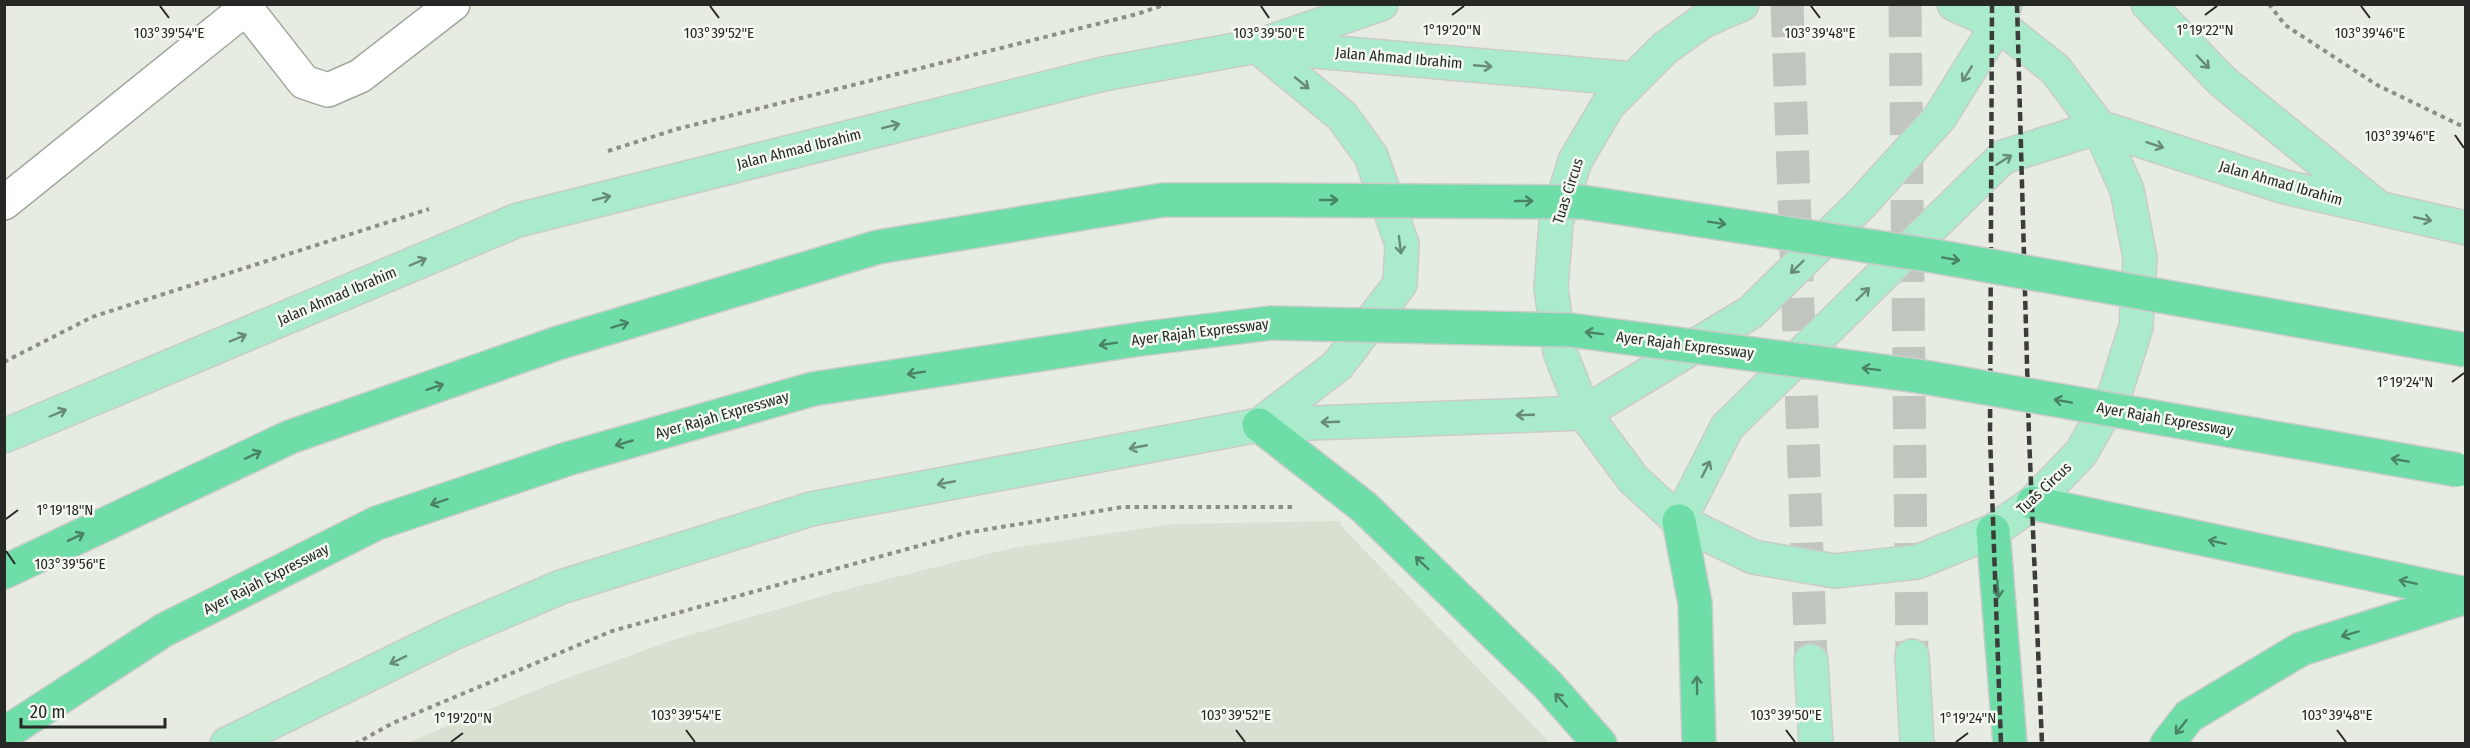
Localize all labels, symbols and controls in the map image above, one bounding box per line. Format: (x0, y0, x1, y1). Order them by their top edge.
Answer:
text: 1°19'20"N (1423, 21, 1481, 39)
text: 1°19'22"N (2176, 21, 2234, 39)
text: 103°39'54"E (134, 24, 204, 42)
text: 103°39'52"E (684, 24, 754, 42)
text: 103°39'50"E (1233, 24, 1305, 42)
text: 103°39'48"E (1785, 24, 1855, 42)
text: 103°39'46"E (2335, 24, 2405, 42)
street label: Jalan Ahmad Ibrahim (1335, 43, 1463, 73)
one-way arrow (2196, 54, 2210, 69)
one-way arrow (1472, 61, 1492, 72)
one-way arrow (1960, 65, 1972, 82)
one-way arrow (1294, 76, 1309, 90)
one-way arrow (881, 120, 900, 132)
street label: Jalan Ahmad Ibrahim (735, 125, 863, 173)
text: 103°39'46"E (2365, 127, 2435, 145)
one-way arrow (2145, 140, 2164, 151)
one-way arrow (1995, 153, 2012, 166)
street label: Tuas Circus (1549, 156, 1587, 226)
street label: Jalan Ahmad Ibrahim (2217, 157, 2345, 209)
one-way arrow (592, 192, 611, 204)
one-way arrow (1318, 194, 1338, 206)
one-way arrow (1513, 195, 1533, 207)
one-way arrow (2413, 214, 2433, 225)
one-way arrow (1707, 217, 1727, 228)
one-way arrow (1395, 234, 1406, 254)
one-way arrow (1941, 254, 1961, 265)
one-way arrow (408, 256, 426, 267)
one-way arrow (1789, 260, 1804, 274)
street label: Jalan Ahmad Ibrahim (275, 263, 399, 329)
one-way arrow (1856, 287, 1871, 301)
street label: Ayer Rajah Expressway (1130, 315, 1270, 349)
one-way arrow (610, 319, 629, 330)
one-way arrow (1585, 328, 1605, 339)
street label: Ayer Rajah Expressway (1615, 328, 1755, 362)
one-way arrow (229, 331, 247, 342)
one-way arrow (1099, 338, 1119, 349)
one-way arrow (1862, 364, 1881, 375)
one-way arrow (906, 368, 926, 379)
text: 1°19'24"N (2377, 373, 2433, 391)
one-way arrow (425, 380, 444, 391)
street label: Ayer Rajah Expressway (653, 387, 791, 443)
one-way arrow (2054, 395, 2074, 406)
street label: Ayer Rajah Expressway (2095, 398, 2235, 440)
one-way arrow (49, 407, 67, 418)
one-way arrow (1516, 410, 1536, 421)
one-way arrow (1321, 416, 1341, 428)
one-way arrow (615, 437, 634, 449)
one-way arrow (1128, 442, 1148, 453)
one-way arrow (243, 448, 261, 460)
one-way arrow (2391, 454, 2411, 465)
street label: Tuas Circus (2013, 458, 2075, 518)
one-way arrow (1701, 460, 1712, 478)
one-way arrow (937, 478, 956, 489)
one-way arrow (430, 497, 449, 508)
text: 1°19'18"N (37, 501, 93, 519)
one-way arrow (67, 531, 85, 542)
one-way arrow (2208, 536, 2228, 547)
street label: Ayer Rajah Expressway (200, 539, 332, 618)
text: 103°39'56"E (35, 555, 105, 573)
one-way arrow (1414, 556, 1429, 570)
one-way arrow (2399, 576, 2418, 588)
one-way arrow (1993, 579, 2004, 598)
one-way arrow (2341, 629, 2360, 640)
one-way arrow (390, 654, 408, 666)
one-way arrow (1691, 676, 1703, 696)
scale bar (21, 691, 165, 729)
one-way arrow (1554, 693, 1568, 708)
text: 20 m (30, 701, 65, 723)
text: 103°39'54"E (651, 706, 721, 724)
text: 103°39'52"E (1201, 706, 1271, 724)
text: 103°39'50"E (1750, 706, 1822, 724)
text: 103°39'48"E (2302, 706, 2372, 724)
text: 1°19'20"N (434, 709, 492, 727)
text: 1°19'24"N (1940, 709, 1996, 727)
one-way arrow (2174, 718, 2187, 734)

